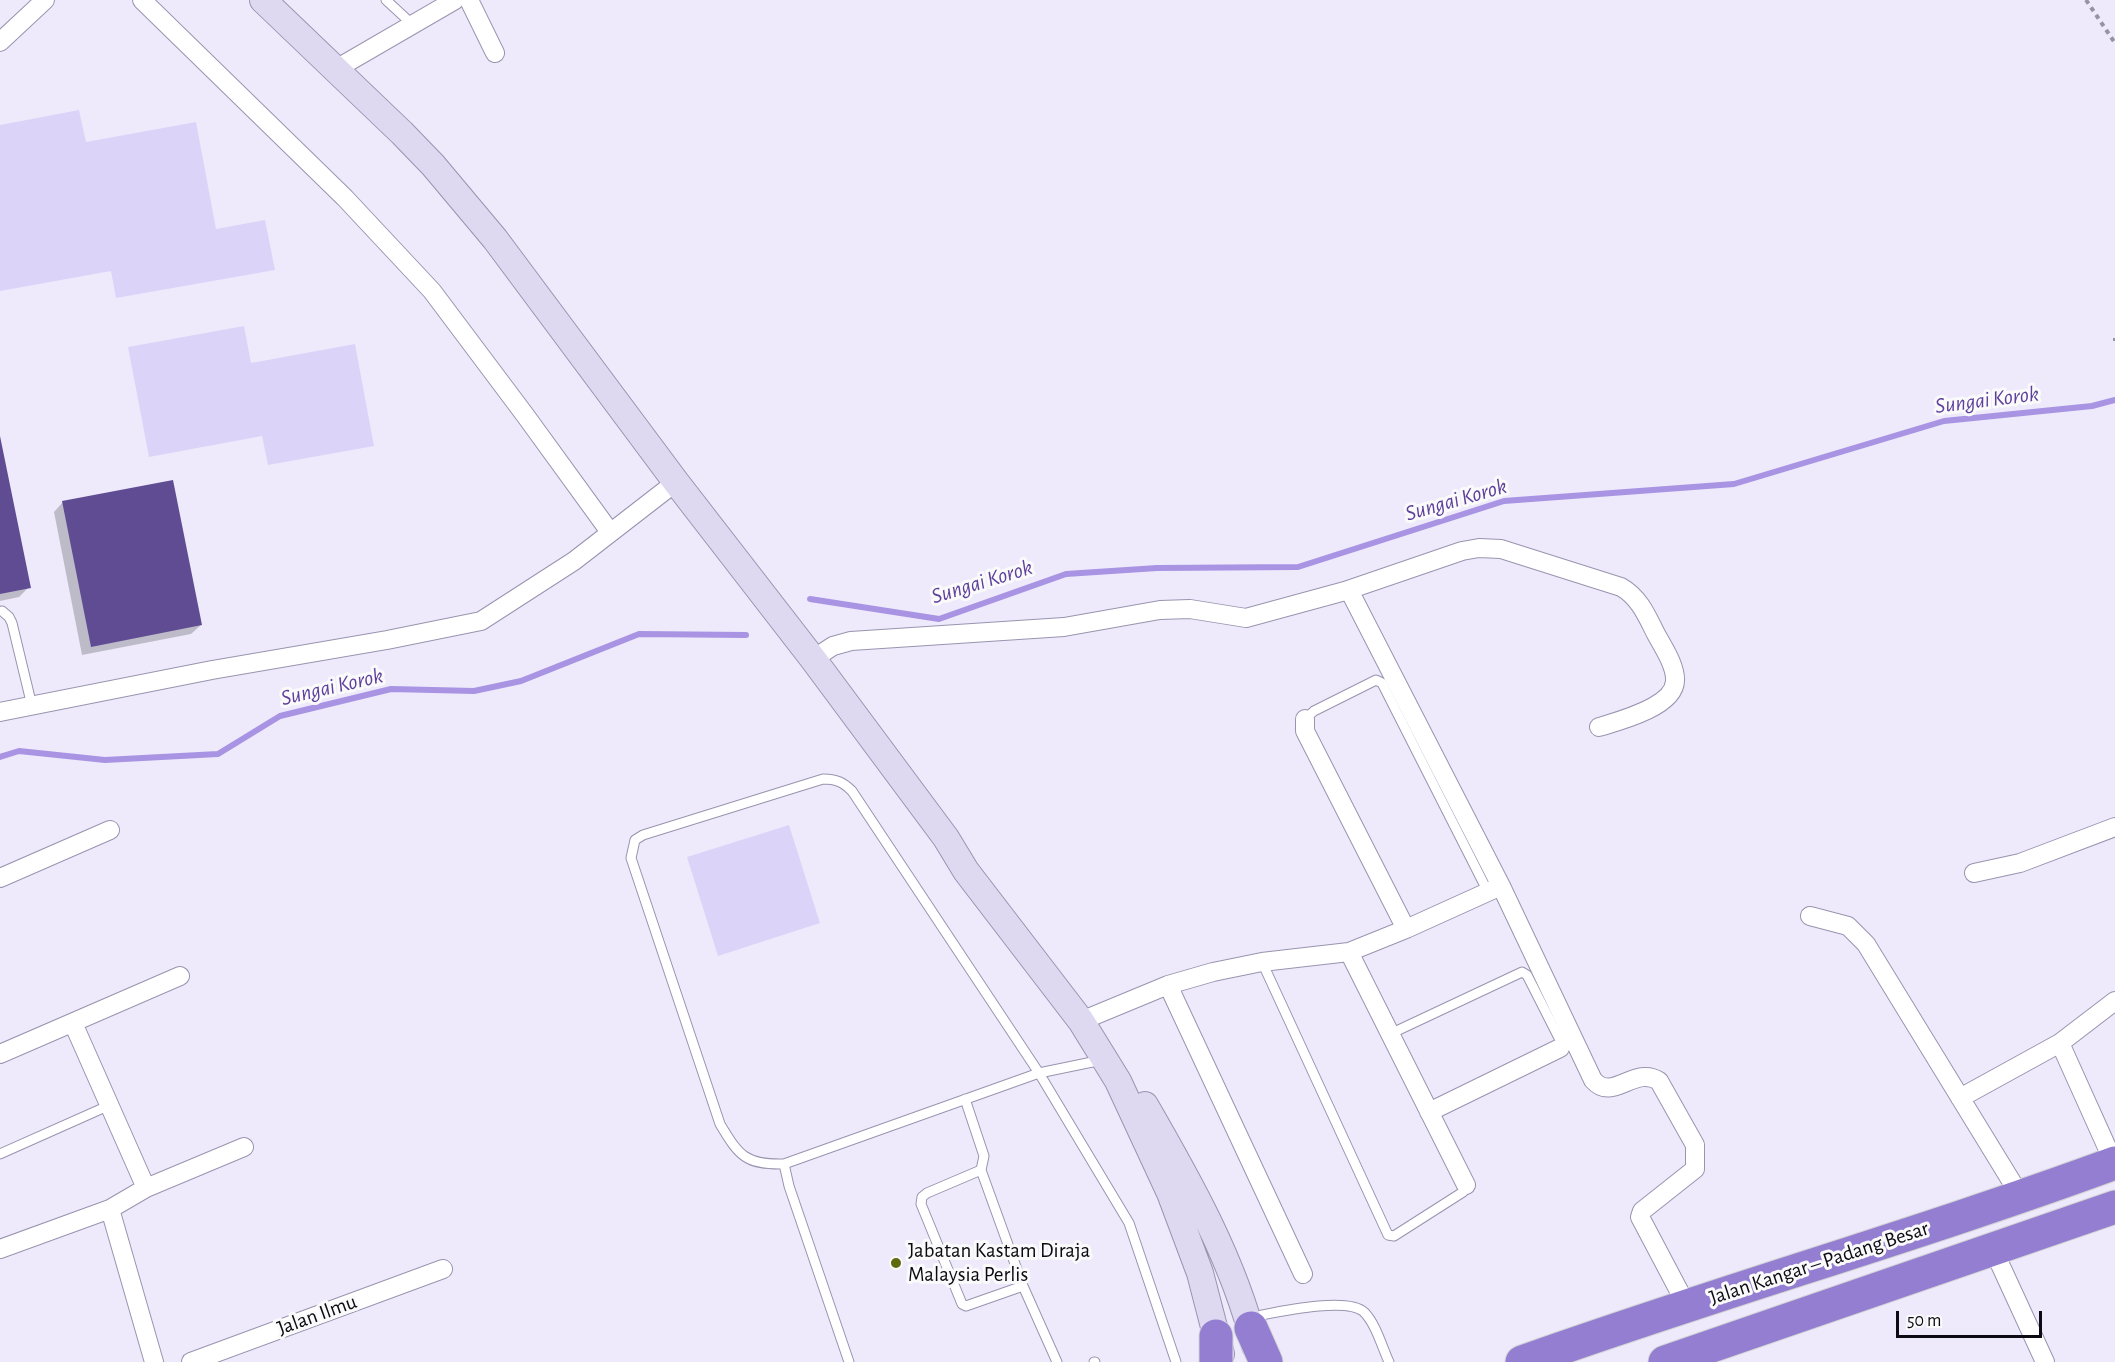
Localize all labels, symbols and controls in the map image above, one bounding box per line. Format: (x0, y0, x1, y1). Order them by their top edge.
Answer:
water label: Sungai Korok (1934, 381, 2040, 419)
water label: Sungai Korok (1402, 473, 1510, 527)
water label: Sungai Korok (928, 554, 1036, 610)
water label: Sungai Korok (278, 662, 386, 712)
street label: Jalan Kangar – Padang Besar (1706, 1216, 1932, 1310)
place label: Jabatan Kastam Diraja Malaysia Perlis (908, 1238, 1090, 1288)
marker: Jabatan Kastam Diraja Malaysia Perlis (889, 1256, 903, 1270)
street label: Jalan Ilmu (274, 1289, 360, 1341)
scale bar (1899, 1299, 2044, 1337)
text: 50 m (1907, 1312, 1941, 1330)

